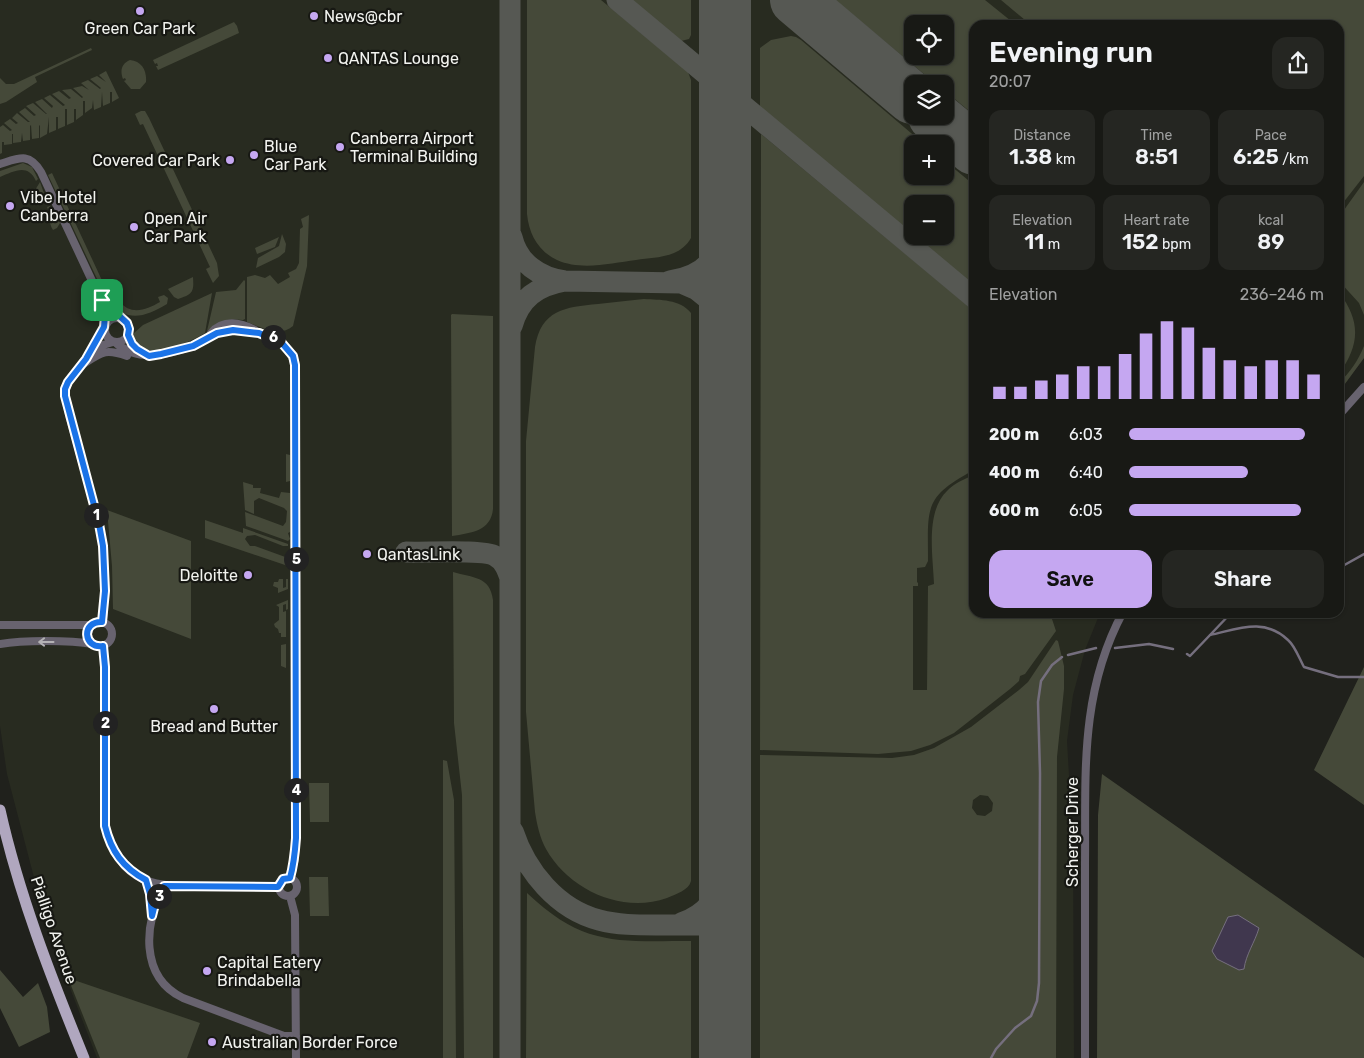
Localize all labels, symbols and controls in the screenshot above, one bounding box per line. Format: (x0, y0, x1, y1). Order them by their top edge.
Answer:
marker: Green Car Park (134, 5, 146, 17)
place label: News@cbr (324, 7, 402, 26)
marker: News@cbr (308, 10, 320, 22)
map controls (904, 15, 954, 245)
button: locate (904, 15, 954, 65)
place label: Green Car Park (85, 19, 196, 38)
text: Evening run (989, 36, 1153, 69)
button: share (1272, 37, 1324, 89)
place label: QANTAS Lounge (338, 49, 459, 68)
marker: QANTAS Lounge (322, 52, 334, 64)
text: 20:07 (989, 72, 1031, 91)
button: layers (904, 75, 954, 125)
text: Distance (1013, 127, 1071, 144)
text: Time (1141, 127, 1172, 144)
text: Pace (1255, 127, 1287, 144)
place label: Canberra Airport Terminal Building (350, 129, 478, 166)
button: + (904, 135, 954, 185)
place label: Blue Car Park (264, 137, 327, 174)
marker: Canberra Airport Terminal Building (334, 141, 346, 153)
text: 1.38 (1009, 144, 1052, 169)
text: 8:51 (1135, 144, 1178, 169)
text: 6:25 (1233, 144, 1279, 169)
marker: Blue Car Park (248, 149, 260, 161)
place label: Covered Car Park (92, 151, 221, 170)
text: km (1052, 151, 1075, 168)
text: /km (1279, 151, 1309, 168)
marker: Covered Car Park (224, 154, 236, 166)
place label: Vibe Hotel Canberra (20, 188, 96, 225)
button: − (904, 195, 954, 245)
marker: Vibe Hotel Canberra (4, 200, 16, 212)
place label: Open Air Car Park (144, 209, 207, 246)
text: Elevation (1012, 212, 1072, 229)
text: Heart rate (1124, 212, 1189, 229)
text: kcal (1258, 212, 1284, 229)
marker: Open Air Car Park (128, 221, 140, 233)
text: 11 (1024, 229, 1044, 254)
text: 152 (1122, 229, 1159, 254)
text: 89 (1257, 229, 1284, 254)
text: m (1044, 236, 1060, 253)
text: bpm (1159, 236, 1191, 253)
pin (81, 279, 123, 321)
text: Elevation (989, 285, 1058, 304)
text: 236–246 m (1240, 285, 1324, 304)
icon: arrive (88, 286, 116, 314)
pin: 6 (260, 324, 286, 350)
text: 6 (269, 329, 278, 346)
text: 200 m (989, 425, 1039, 444)
text: 6:03 (1069, 425, 1103, 444)
text: 400 m (989, 463, 1040, 482)
text: 6:40 (1069, 463, 1103, 482)
text: 600 m (989, 501, 1039, 520)
text: 6:05 (1069, 501, 1102, 520)
pin: 1 (84, 502, 108, 528)
text: 1 (93, 507, 100, 524)
place label: QantasLink (377, 545, 461, 564)
pin: 5 (284, 546, 308, 572)
marker: QantasLink (361, 548, 373, 560)
button: Save (989, 550, 1152, 608)
button: Share (1162, 550, 1324, 608)
text: 5 (292, 551, 301, 568)
place label: Deloitte (180, 566, 238, 585)
marker: Deloitte (242, 569, 254, 581)
one-way arrow (39, 637, 55, 647)
marker: Bread and Butter (208, 703, 220, 715)
pin: 2 (92, 710, 118, 736)
text: 2 (101, 715, 110, 732)
place label: Bread and Butter (150, 717, 278, 736)
street label: Scherger Drive (1063, 777, 1082, 887)
pin: 4 (284, 778, 308, 802)
text: 4 (292, 782, 301, 799)
street label: Pialligo Avenue (27, 874, 81, 986)
pin: 3 (146, 884, 172, 908)
text: 3 (155, 888, 164, 905)
place label: Capital Eatery Brindabella (217, 953, 322, 990)
marker: Capital Eatery Brindabella (201, 965, 213, 977)
place label: Australian Border Force (222, 1033, 398, 1052)
marker: Australian Border Force (206, 1036, 218, 1048)

